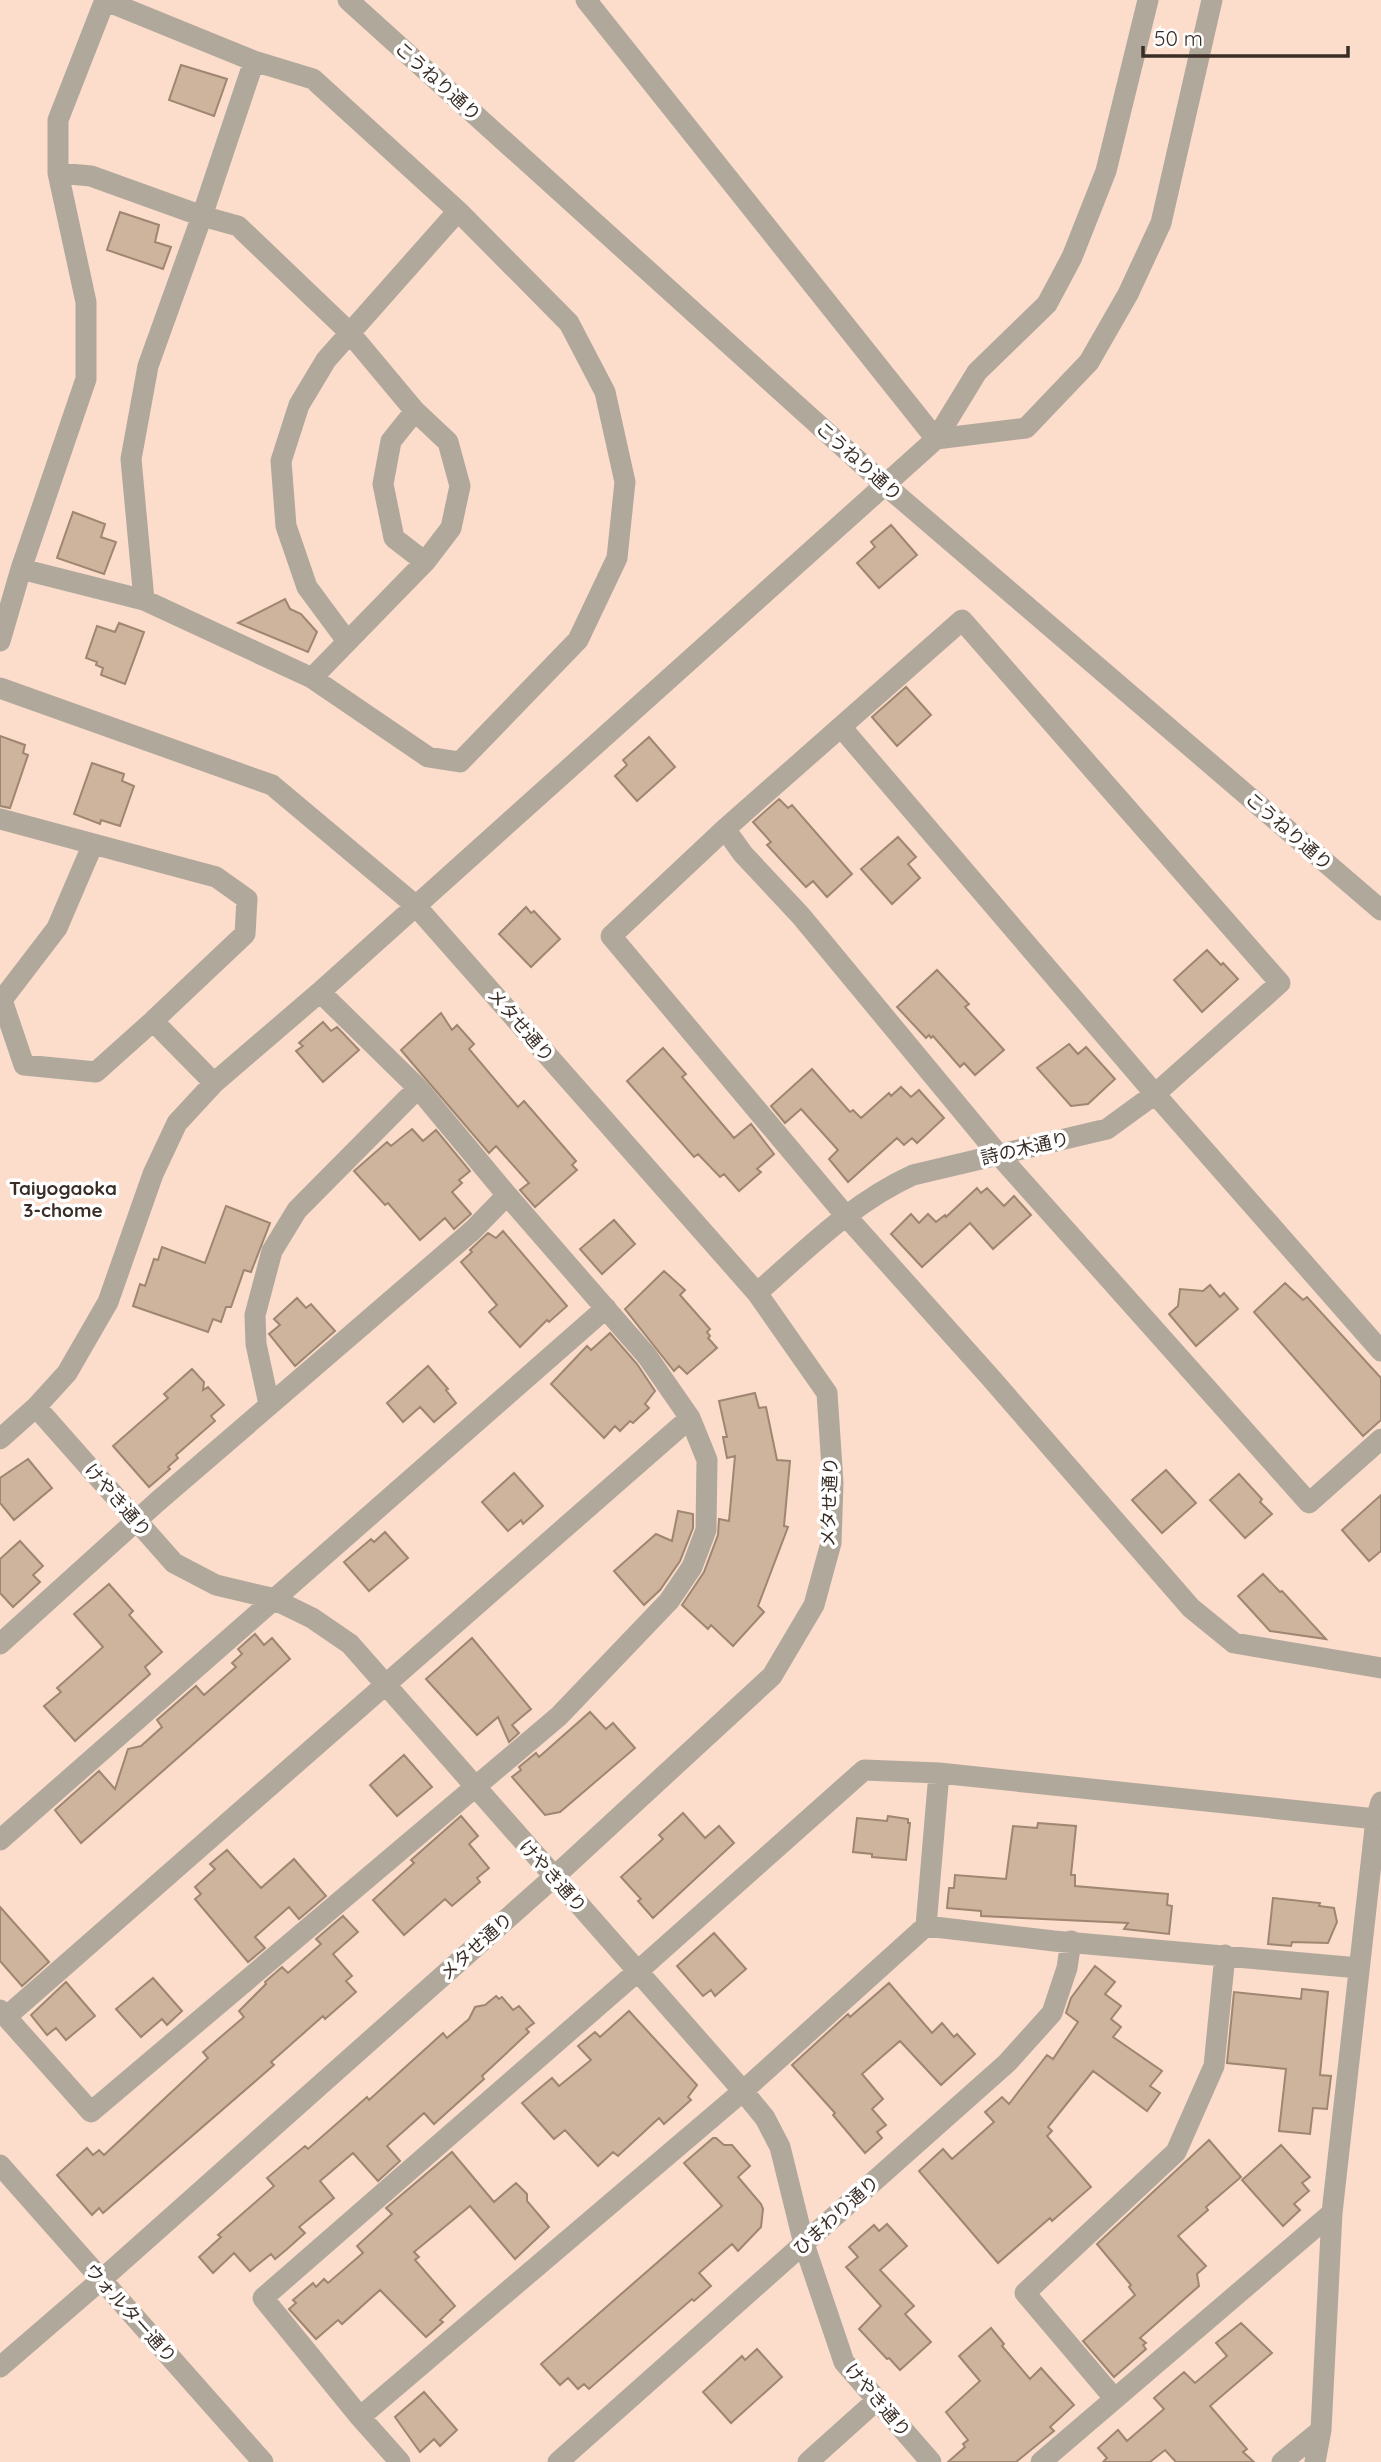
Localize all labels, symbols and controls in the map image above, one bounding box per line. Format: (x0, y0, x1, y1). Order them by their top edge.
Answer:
scale bar (1143, 14, 1348, 58)
text: 50 m (1154, 25, 1203, 51)
street label: こうねり通り (390, 36, 486, 126)
street label: こうねり通り (811, 416, 907, 506)
street label: こうねり通り (1241, 787, 1337, 875)
street label: メタせ通り (483, 983, 559, 1067)
street label: 詩の木通り (979, 1127, 1071, 1169)
district label: Taiyogaoka 3-chome (9, 1176, 117, 1222)
street label: メタせ通り (816, 1457, 842, 1547)
street label: けやき通り (80, 1458, 156, 1542)
street label: けやき通り (514, 1835, 592, 1917)
street label: メタせ通り (435, 1907, 517, 1985)
street label: ひまわり通り (788, 2170, 884, 2260)
street label: ウォルター通り (80, 2258, 182, 2368)
street label: けやき通り (840, 2358, 916, 2442)

